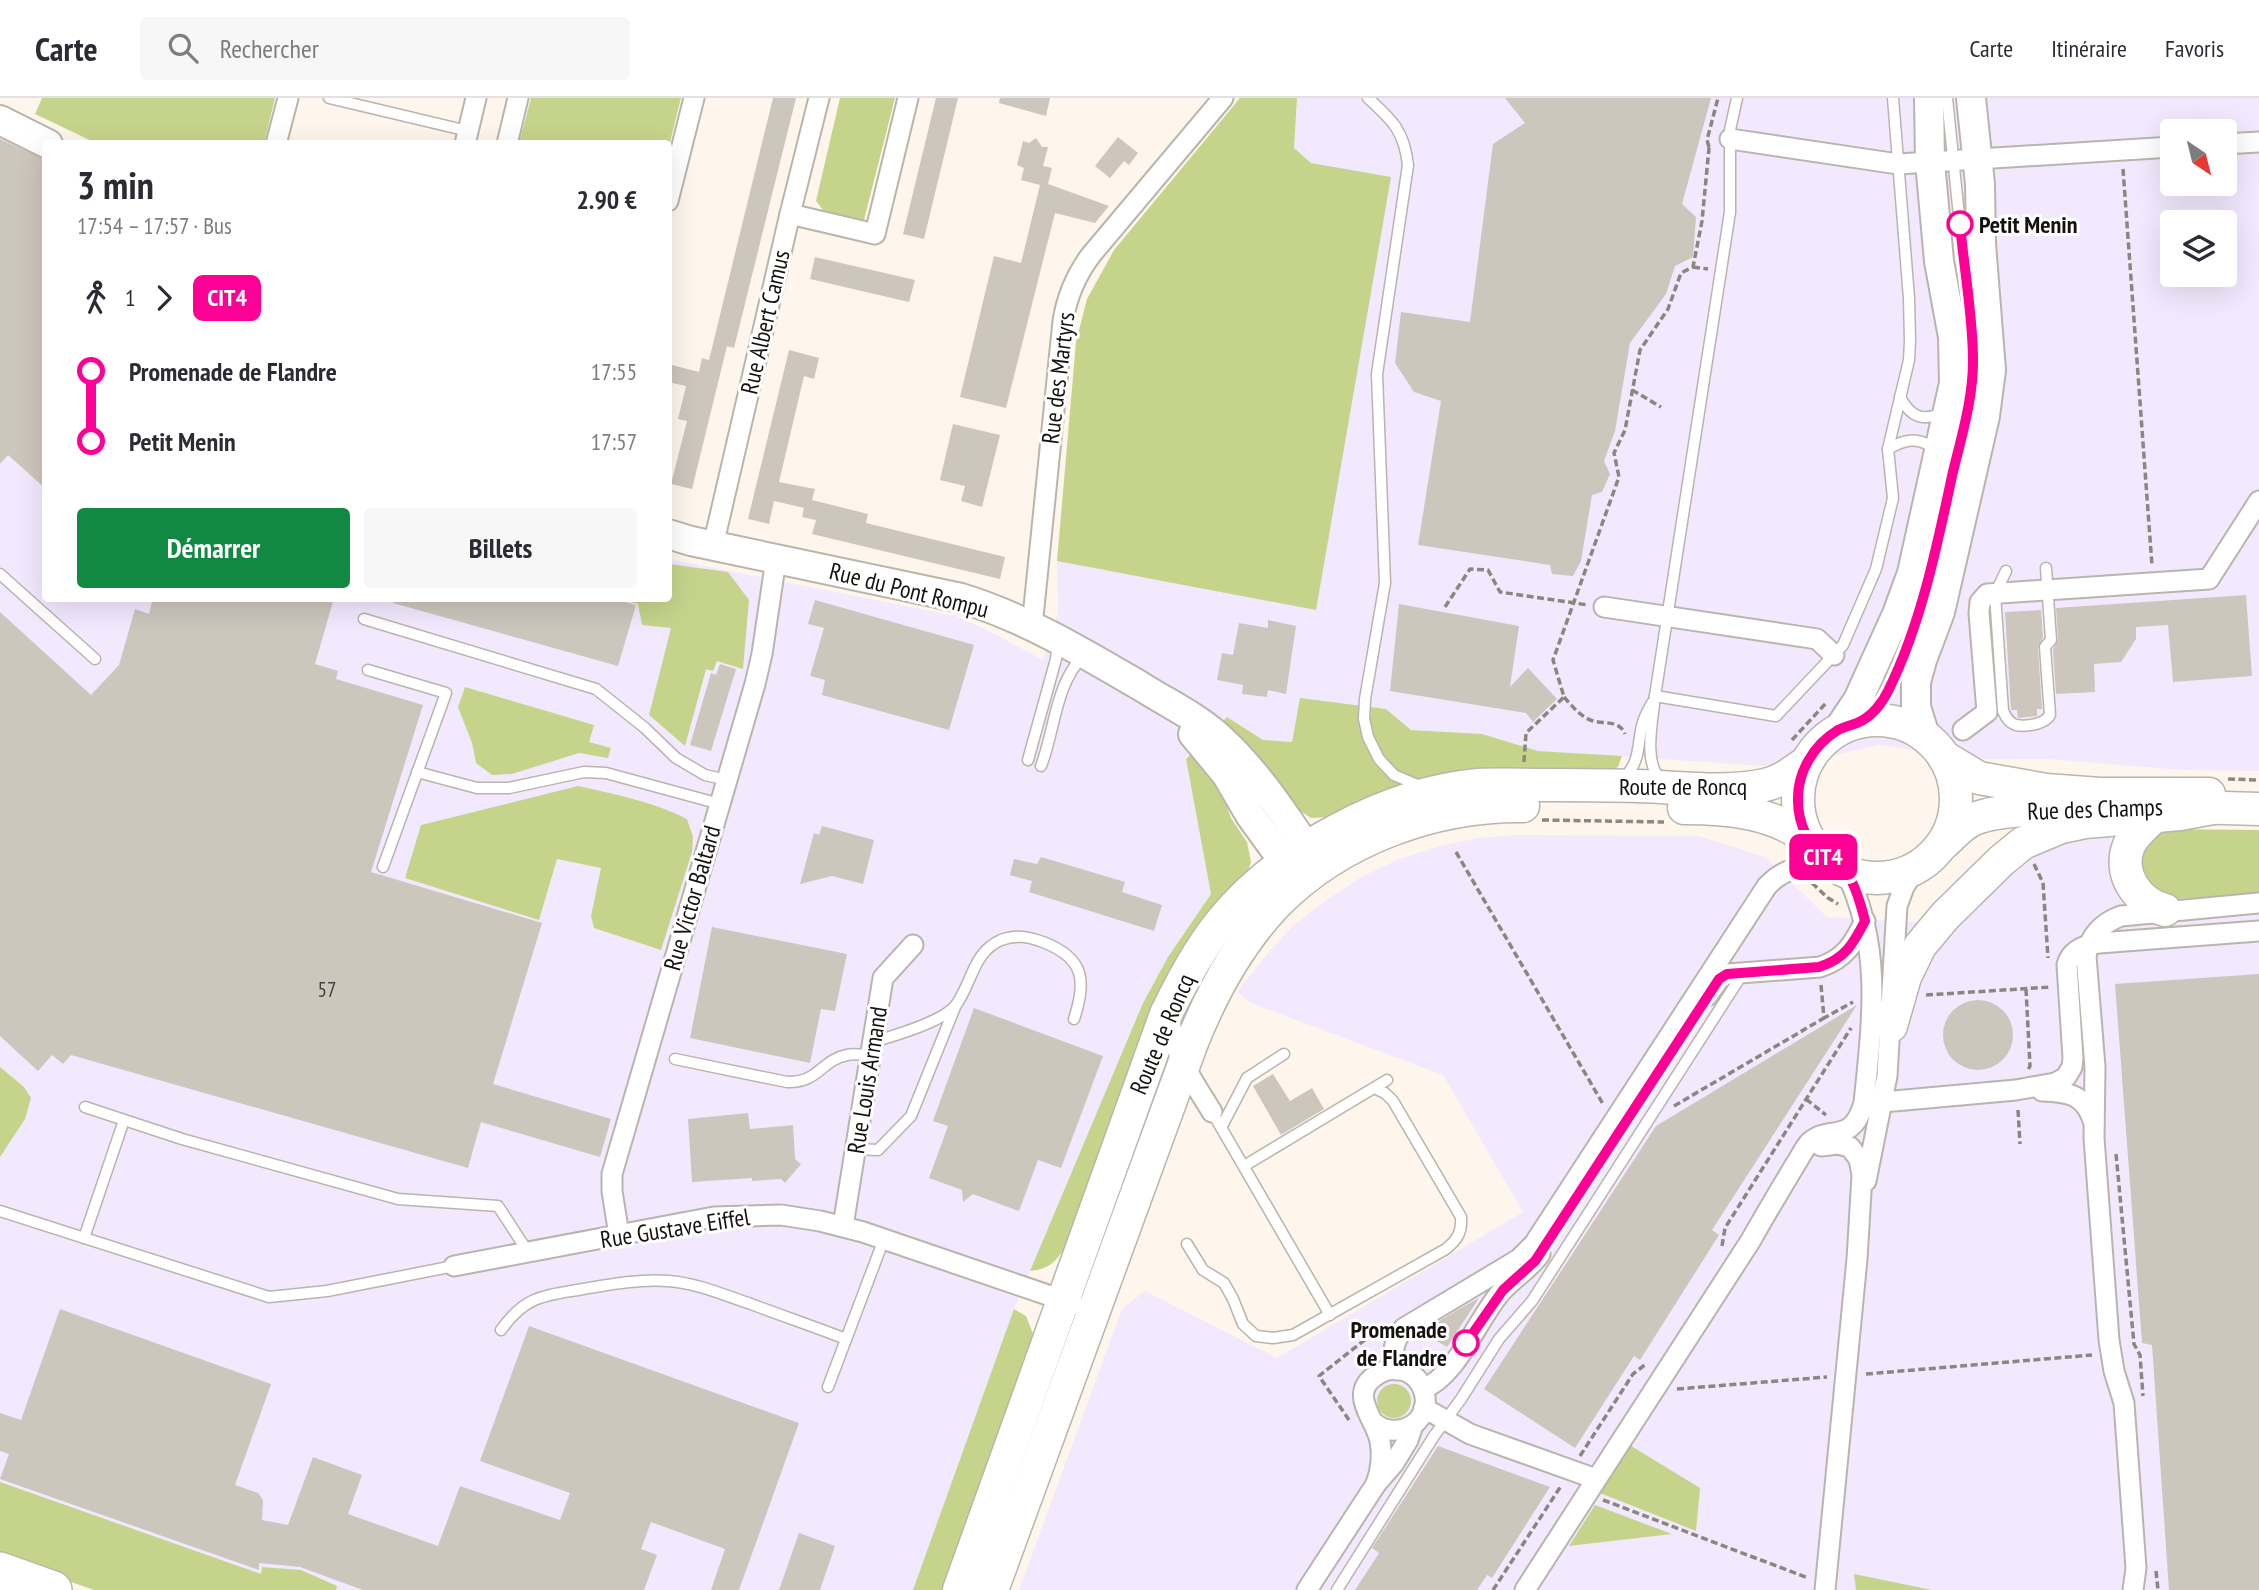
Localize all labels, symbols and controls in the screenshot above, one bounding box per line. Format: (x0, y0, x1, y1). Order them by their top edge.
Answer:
search box (140, 17, 630, 80)
text: Carte (35, 27, 98, 70)
icon: search (164, 29, 202, 67)
text: Rechercher (220, 32, 319, 65)
text: Carte (1969, 33, 2013, 64)
text: Itinéraire (2051, 33, 2127, 64)
text: Favoris (2165, 33, 2224, 64)
north arrow (2160, 119, 2236, 196)
map controls (2160, 119, 2237, 287)
text: 3 min (77, 160, 154, 209)
text: 2.90 € (576, 183, 637, 216)
place label: Petit Menin (1979, 209, 2077, 240)
button: layers (2160, 210, 2237, 287)
text: 17:54 – 17:57 · Bus (77, 211, 232, 240)
marker: Petit Menin (1947, 211, 1973, 237)
street label: Rue Albert Camus (733, 247, 797, 397)
icon: walk (77, 279, 115, 317)
icon: forward (145, 279, 183, 317)
text: CIT4 (207, 282, 247, 313)
text: 1 (125, 283, 135, 312)
street label: Rue des Martyrs (1035, 310, 1081, 446)
text: Promenade de Flandre (129, 355, 337, 388)
text: 17:55 (591, 357, 637, 386)
text: Petit Menin (129, 425, 236, 458)
text: 17:57 (591, 427, 637, 456)
button: Démarrer (77, 508, 350, 588)
button: Billets (364, 508, 637, 588)
street label: Rue du Pont Rompu (826, 555, 992, 625)
street label: Route de Roncq (1619, 771, 1747, 802)
street label: Rue des Champs (2027, 791, 2163, 827)
street label: Rue Victor Baltard (657, 822, 727, 974)
line badge: CIT4 (1774, 834, 1872, 880)
text: CIT4 (1803, 841, 1843, 872)
street label: Route de Roncq (1123, 969, 1201, 1099)
house number: 57 (318, 976, 336, 1003)
street label: Rue Louis Armand (840, 1004, 894, 1156)
street label: Rue Gustave Eiffel (598, 1201, 752, 1255)
place label: Promenade de Flandre (1351, 1314, 1447, 1373)
marker: Promenade de Flandre (1453, 1330, 1479, 1356)

